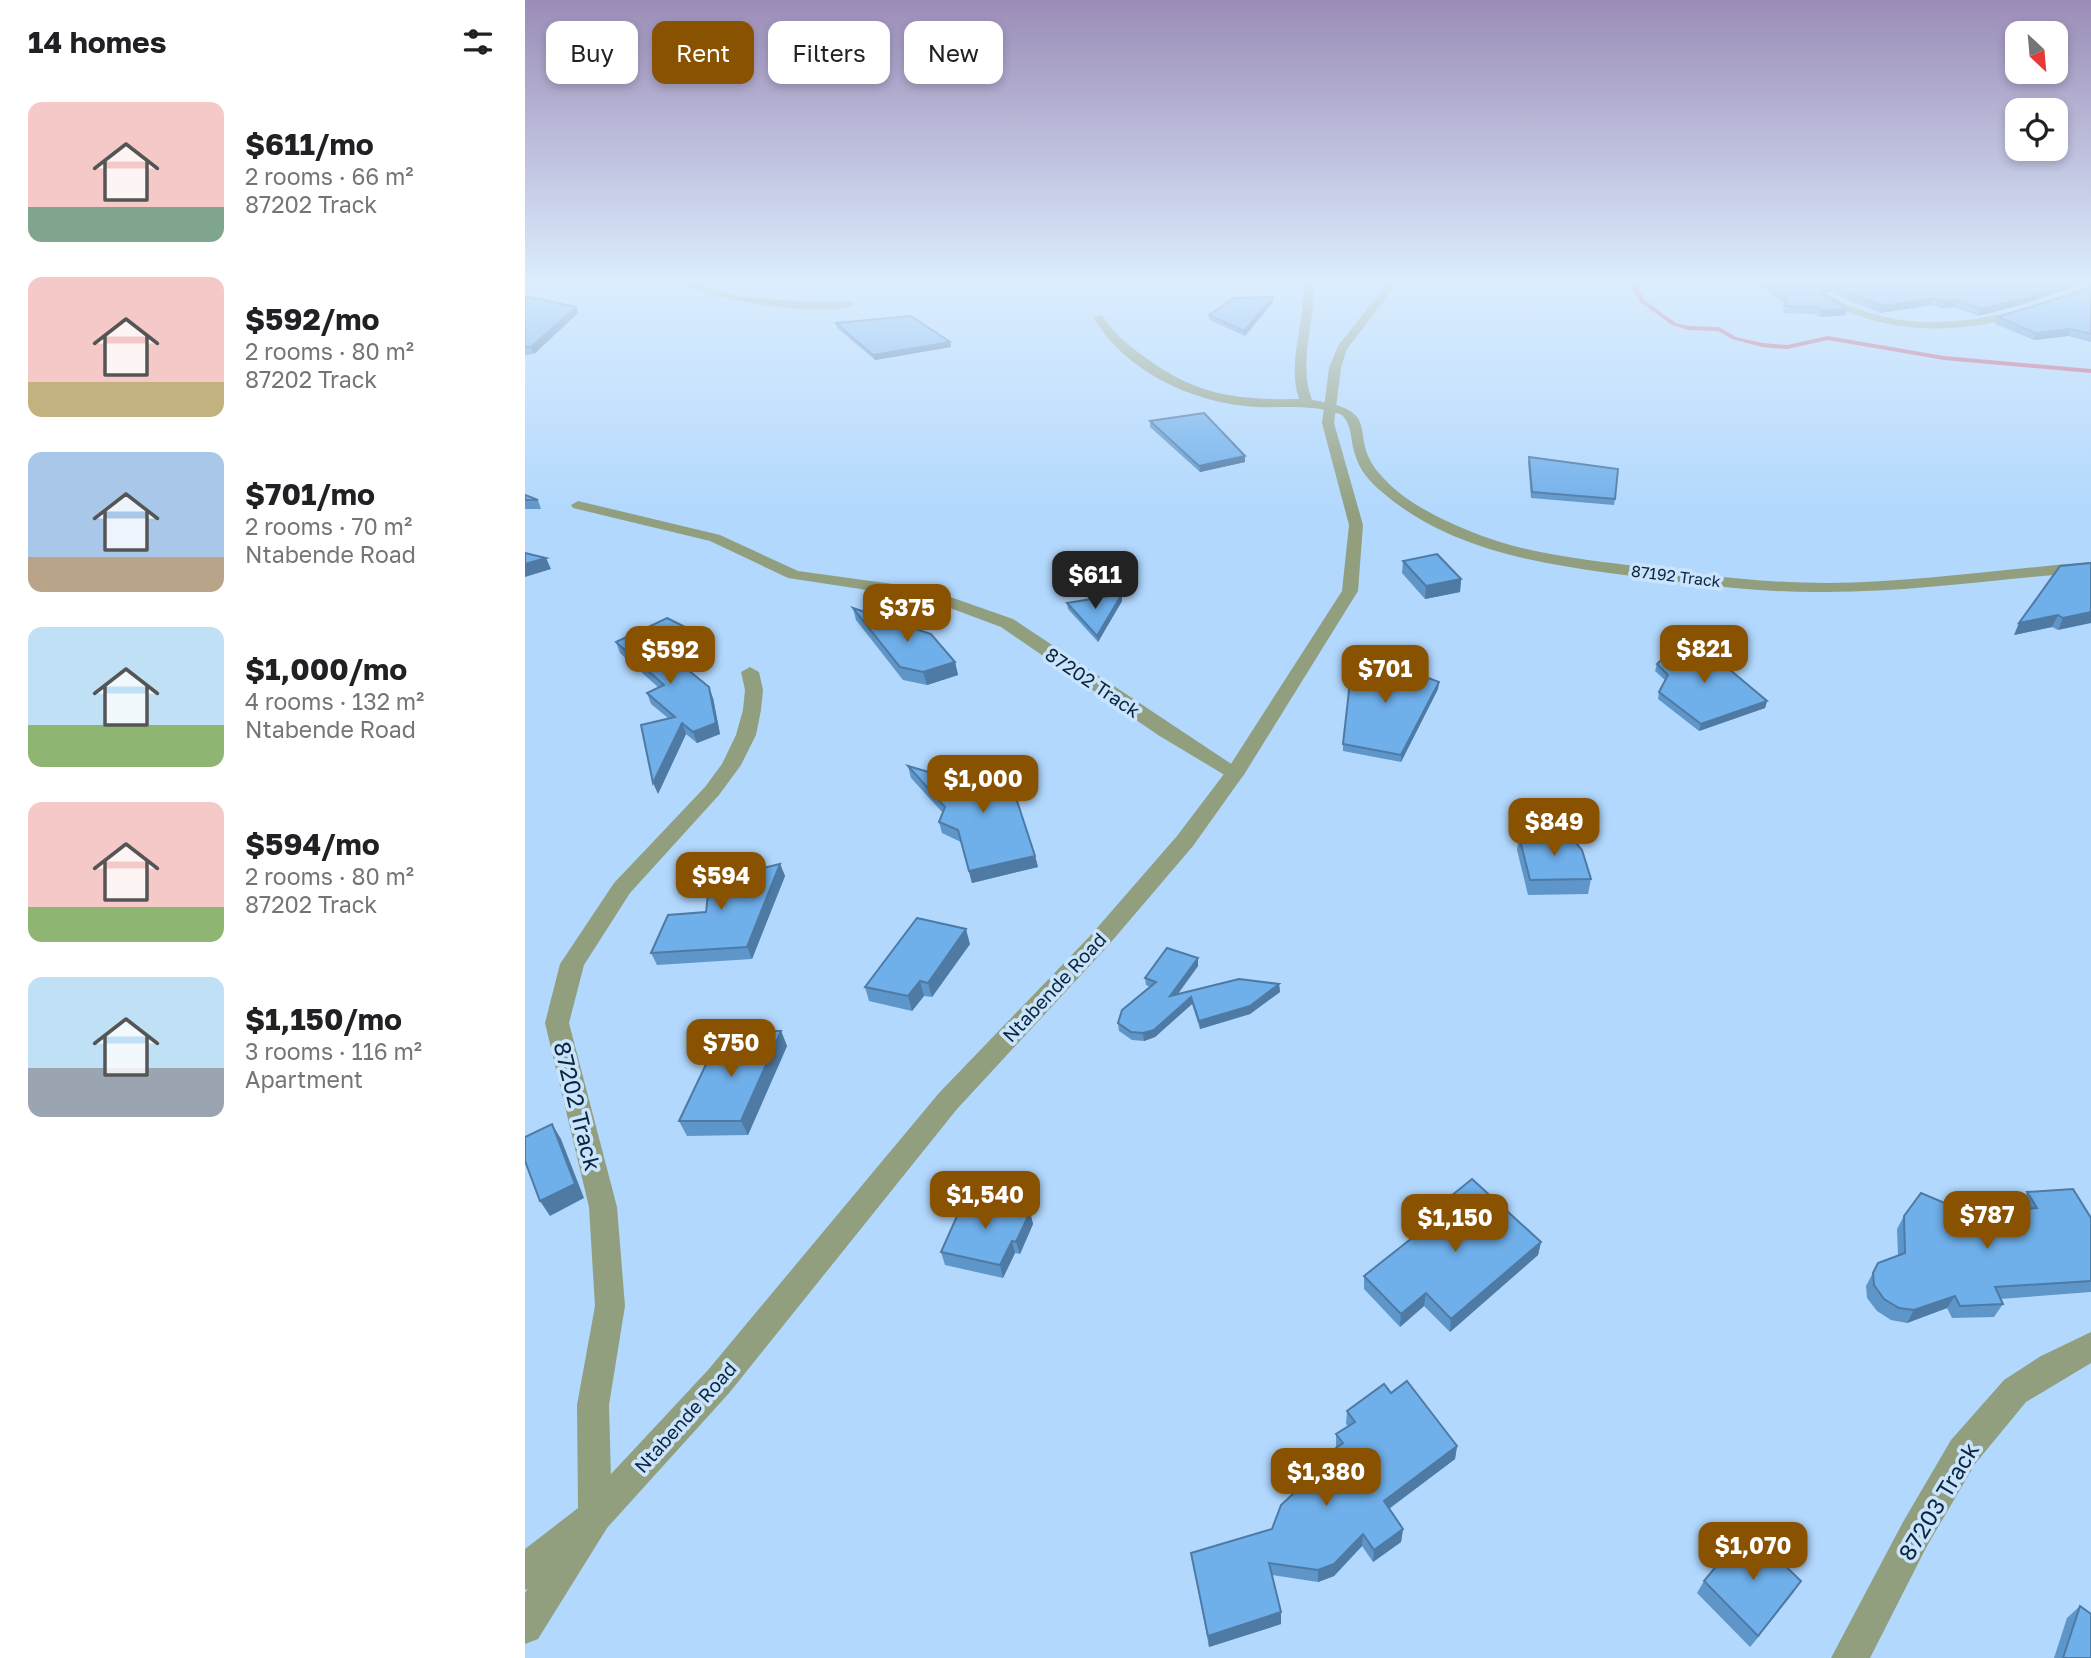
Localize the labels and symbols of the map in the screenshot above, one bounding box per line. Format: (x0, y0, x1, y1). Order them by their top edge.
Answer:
north arrow (2005, 21, 2069, 84)
pin: $611 (1054, 552, 1136, 611)
street label: 87192 Track (1630, 561, 1722, 591)
pin: $375 (866, 584, 948, 644)
pin: $592 (629, 626, 711, 686)
pin: $821 (1663, 626, 1745, 685)
street label: 87202 Track (1041, 642, 1145, 722)
pin: $701 (1344, 646, 1426, 705)
pin: $1,000 (926, 756, 1040, 815)
pin: $849 (1513, 798, 1595, 858)
pin: $594 (680, 852, 762, 912)
street label: Ntabende Road (997, 928, 1111, 1046)
pin: $750 (690, 1020, 772, 1079)
street label: 87202 Track (548, 1038, 608, 1174)
pin: $1,540 (928, 1172, 1042, 1231)
pin: $787 (1946, 1192, 2028, 1251)
pin: $1,150 (1398, 1194, 1512, 1254)
street label: Ntabende Road (629, 1357, 741, 1477)
street label: 87203 Track (1892, 1437, 1984, 1565)
pin: $1,380 (1269, 1448, 1383, 1508)
pin: $1,070 (1696, 1522, 1810, 1582)

